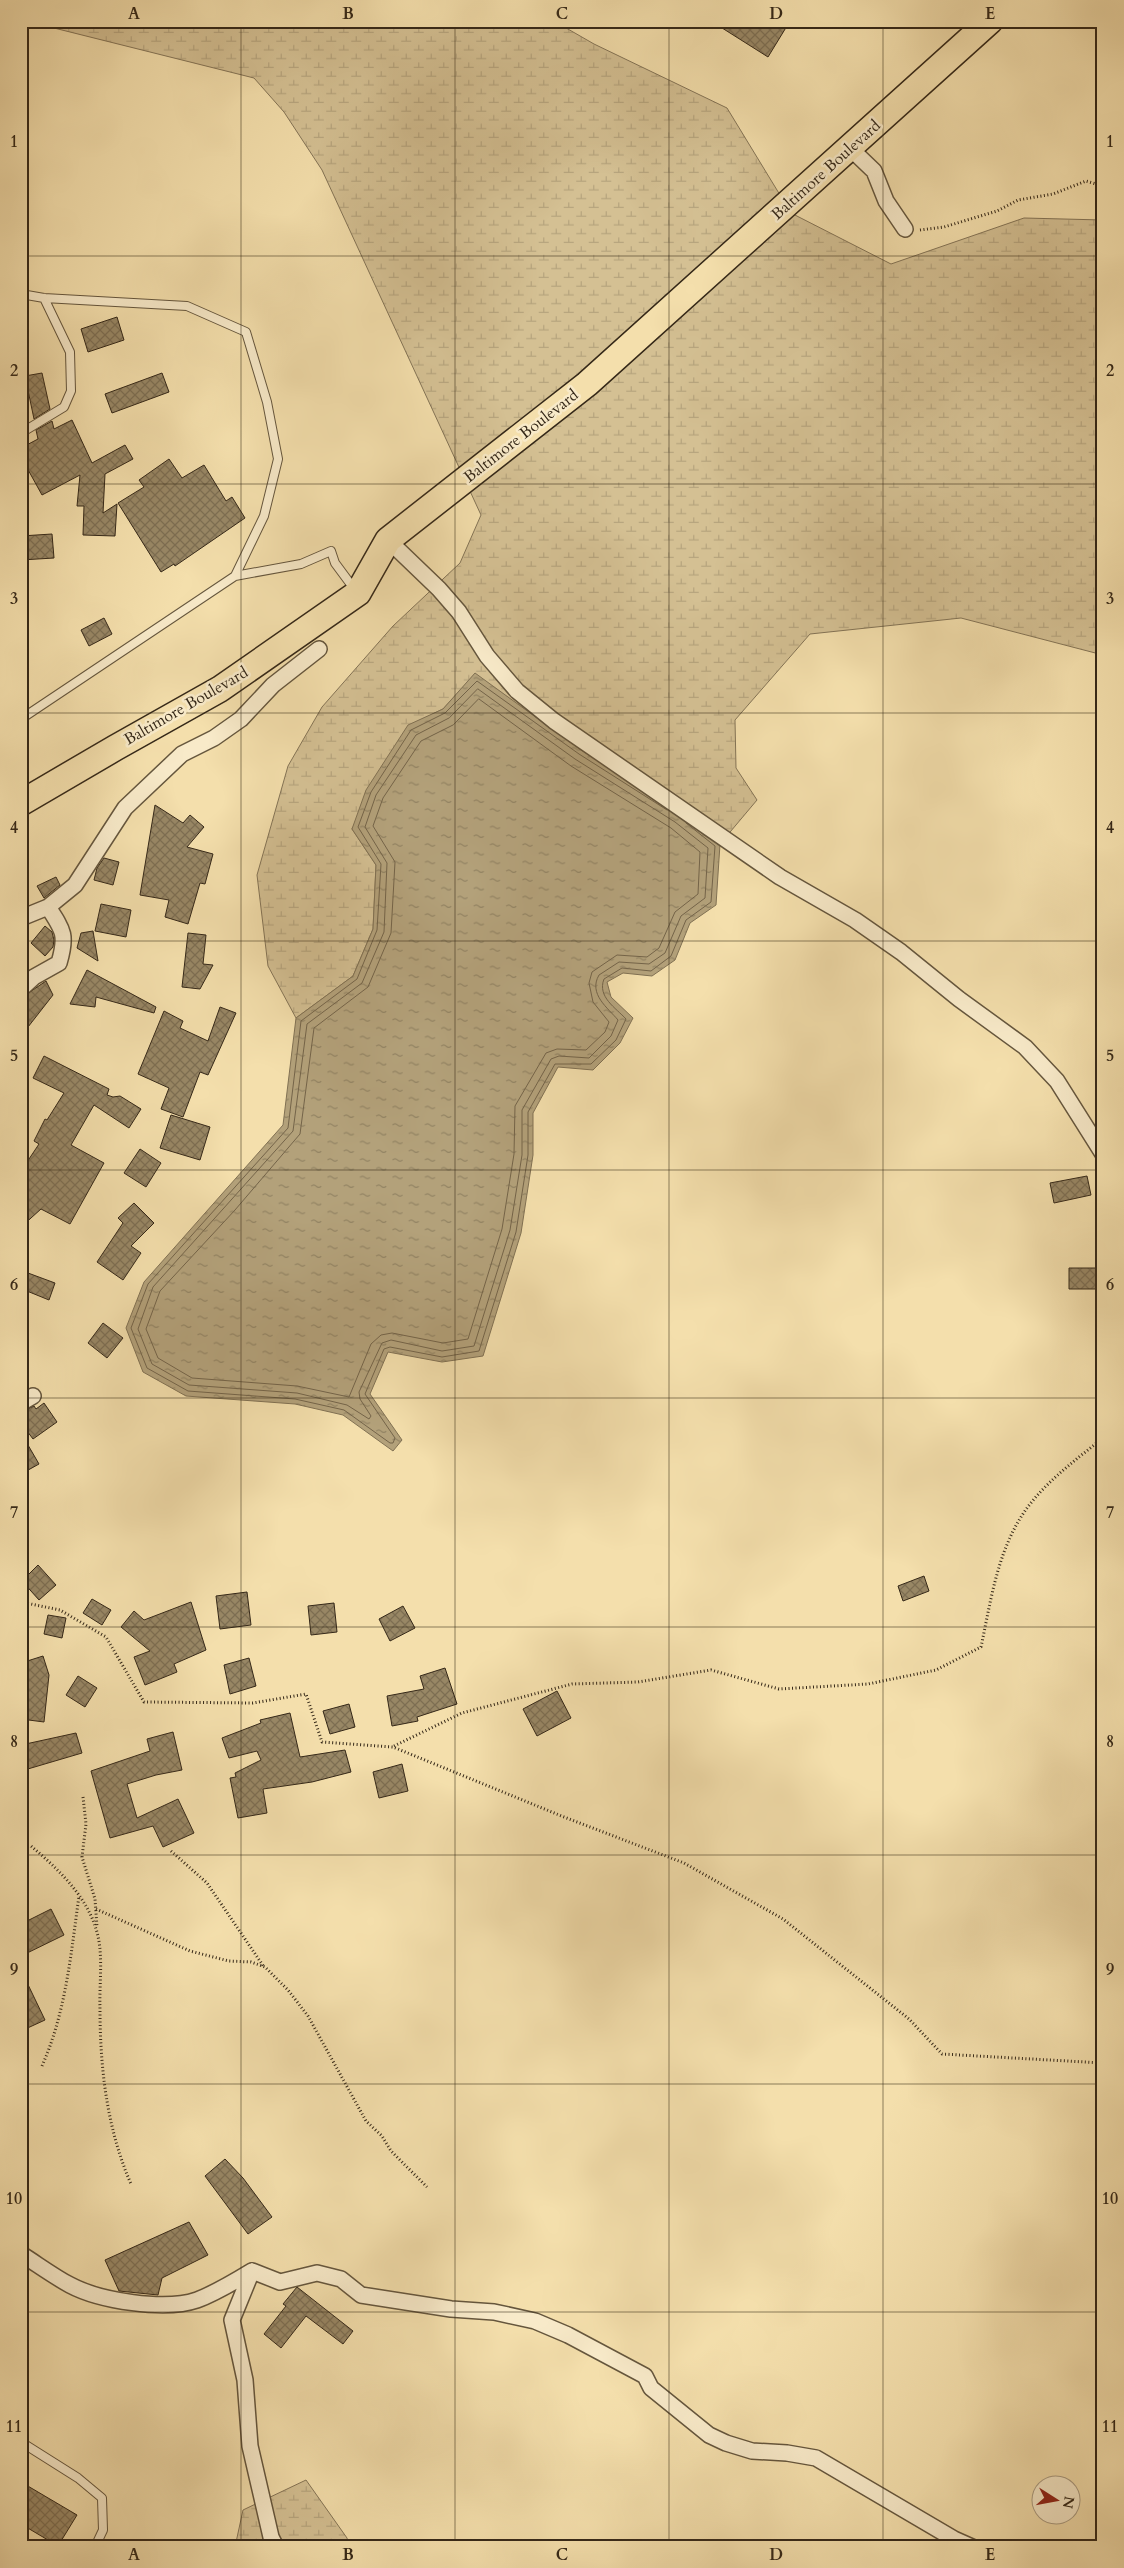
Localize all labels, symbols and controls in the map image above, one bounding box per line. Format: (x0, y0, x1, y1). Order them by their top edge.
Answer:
text: A (128, 3, 140, 25)
text: B (342, 3, 354, 25)
text: C (556, 3, 568, 25)
text: D (769, 3, 783, 25)
text: E (985, 3, 995, 25)
street label: Baltimore Boulevard (767, 115, 886, 225)
text: 1 (10, 131, 18, 153)
text: 1 (1106, 131, 1114, 153)
text: 2 (10, 360, 18, 382)
text: 2 (1106, 360, 1114, 382)
street label: Baltimore Boulevard (459, 384, 583, 488)
text: 3 (10, 588, 18, 610)
text: 3 (1106, 588, 1114, 610)
street label: Baltimore Boulevard (120, 661, 253, 751)
text: 4 (10, 817, 18, 839)
text: 4 (1106, 817, 1114, 839)
text: 5 (10, 1045, 18, 1067)
text: 5 (1106, 1045, 1114, 1067)
text: 6 (10, 1274, 18, 1296)
text: 6 (1106, 1274, 1114, 1296)
text: 7 (10, 1502, 18, 1524)
text: 7 (1106, 1502, 1114, 1524)
text: 8 (10, 1731, 18, 1753)
text: 8 (1106, 1731, 1114, 1753)
text: 9 (10, 1959, 18, 1981)
text: 9 (1106, 1959, 1114, 1981)
text: 10 (6, 2188, 22, 2210)
text: 10 (1102, 2188, 1118, 2210)
text: 11 (6, 2416, 22, 2438)
text: 11 (1102, 2416, 1118, 2438)
north arrow (1032, 2476, 1082, 2526)
text: N (1058, 2495, 1079, 2510)
text: A (128, 2544, 140, 2566)
text: B (342, 2544, 354, 2566)
text: C (556, 2544, 568, 2566)
text: D (769, 2544, 783, 2566)
text: E (985, 2544, 995, 2566)

